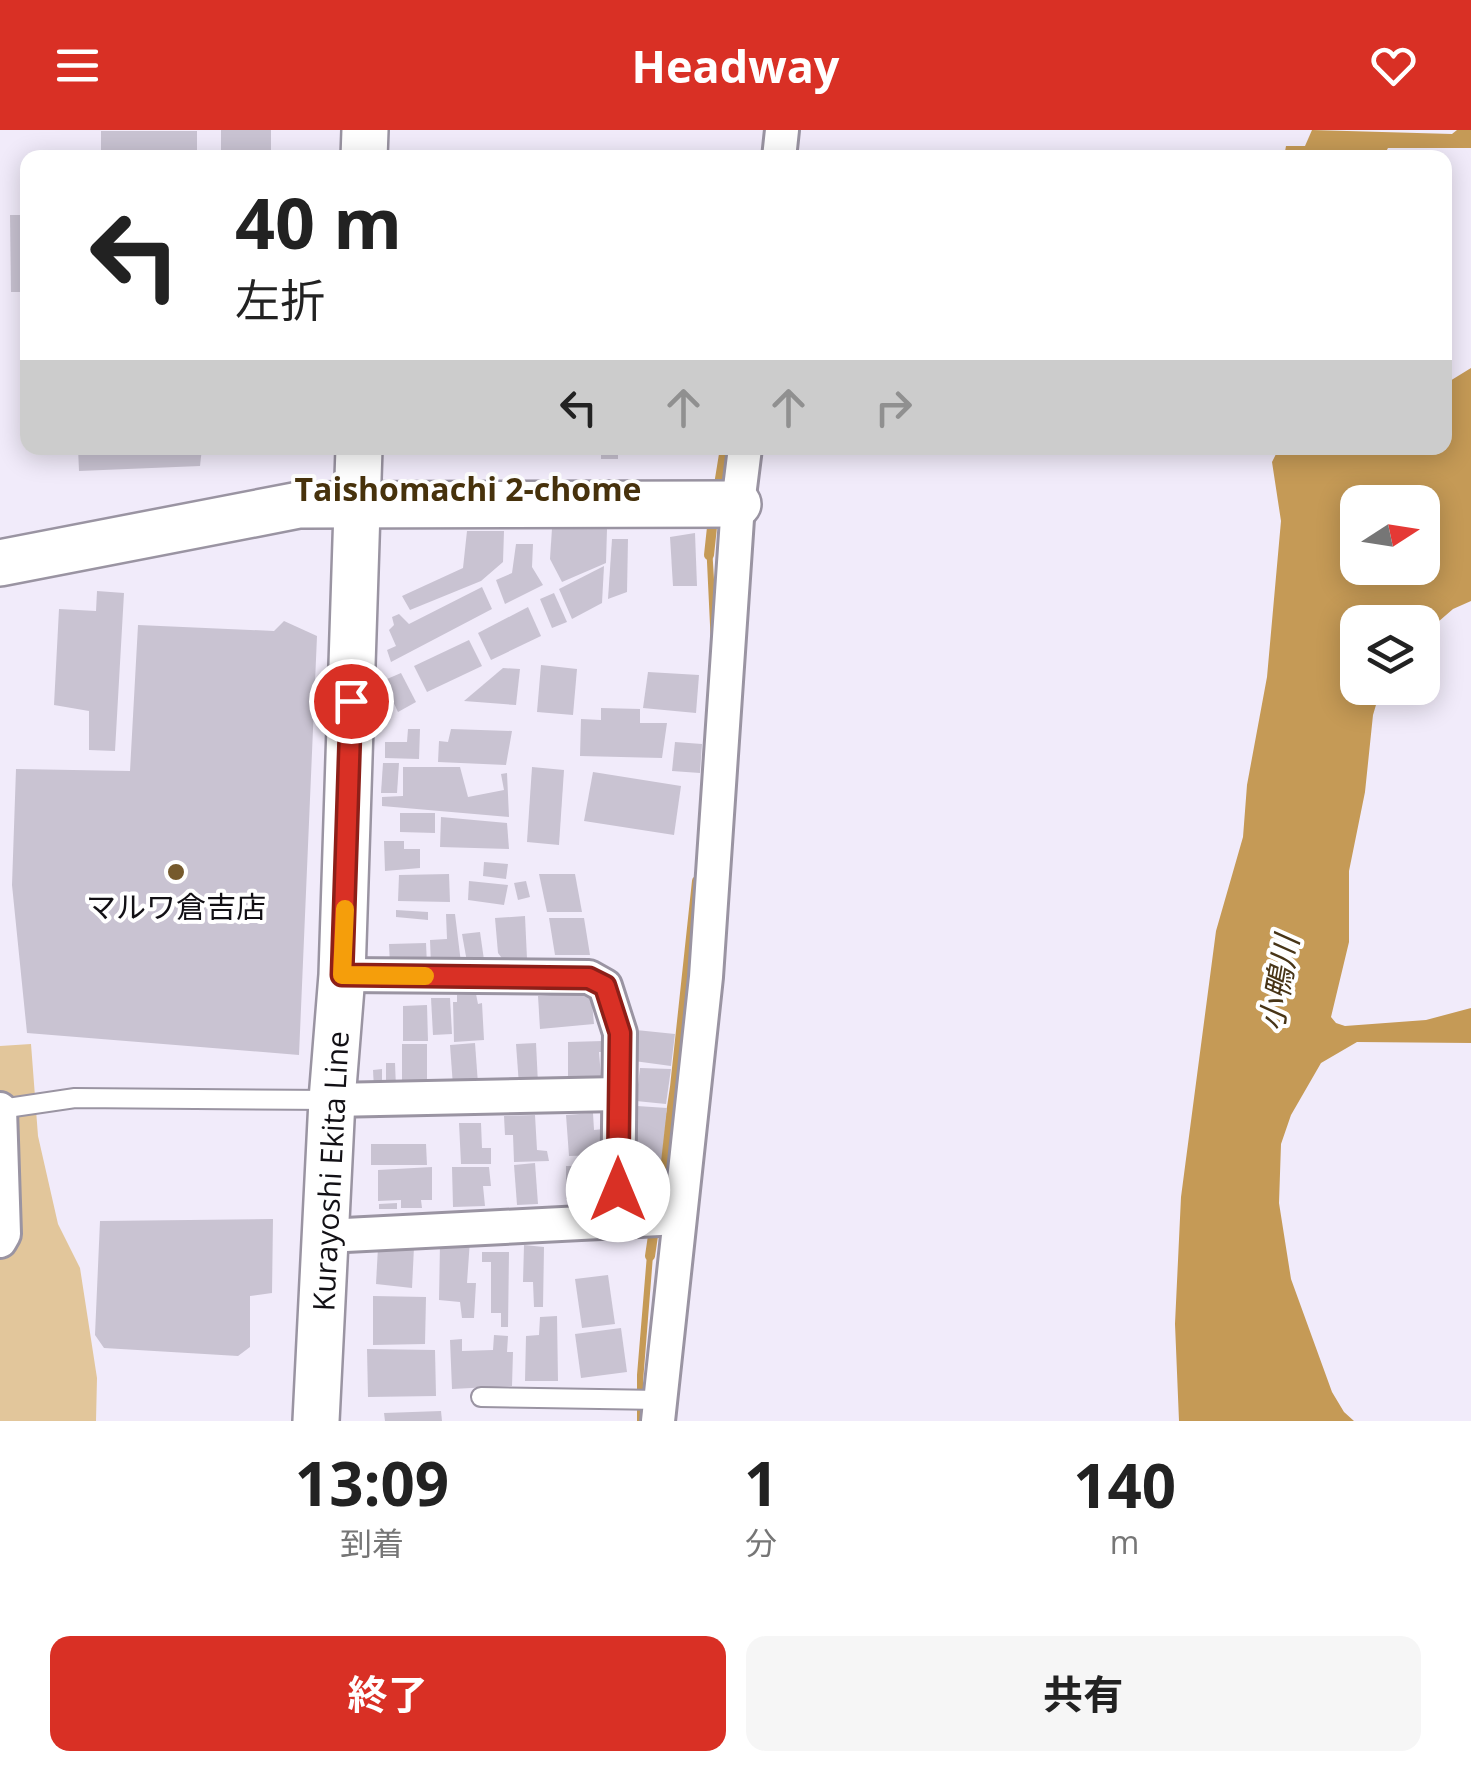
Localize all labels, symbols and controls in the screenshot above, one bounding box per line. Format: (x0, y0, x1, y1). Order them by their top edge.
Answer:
text: Headway (632, 35, 839, 96)
icon: menu (50, 38, 105, 93)
icon: heart (1366, 38, 1421, 93)
text: 40 m (235, 174, 402, 270)
icon: left (70, 190, 200, 320)
text: 左折 (235, 269, 325, 330)
icon: left (551, 380, 606, 435)
icon: ahead (656, 380, 711, 435)
icon: ahead (761, 380, 816, 435)
icon: right (866, 380, 921, 435)
district label: Taishomachi 2-chome (295, 467, 641, 510)
north arrow (1340, 485, 1440, 585)
map controls (1340, 485, 1440, 705)
button: layers (1340, 605, 1440, 705)
pin (309, 659, 394, 744)
icon: arrive (324, 674, 379, 729)
marker: マルワ倉吉店 (165, 861, 187, 883)
place label: マルワ倉吉店 (86, 886, 266, 927)
water label: 小鴨川 (1248, 929, 1308, 1034)
street label: Kurayoshi Ekita Line (302, 1030, 358, 1312)
position arrow (566, 1138, 670, 1242)
text: 13:09 (295, 1442, 449, 1524)
text: 1 (744, 1442, 778, 1524)
text: 140 (1073, 1444, 1176, 1526)
text: m (1110, 1520, 1139, 1563)
text: 到着 (340, 1521, 404, 1564)
text: 分 (745, 1521, 777, 1564)
button: 終了 (50, 1636, 726, 1751)
button: 共有 (746, 1636, 1421, 1751)

